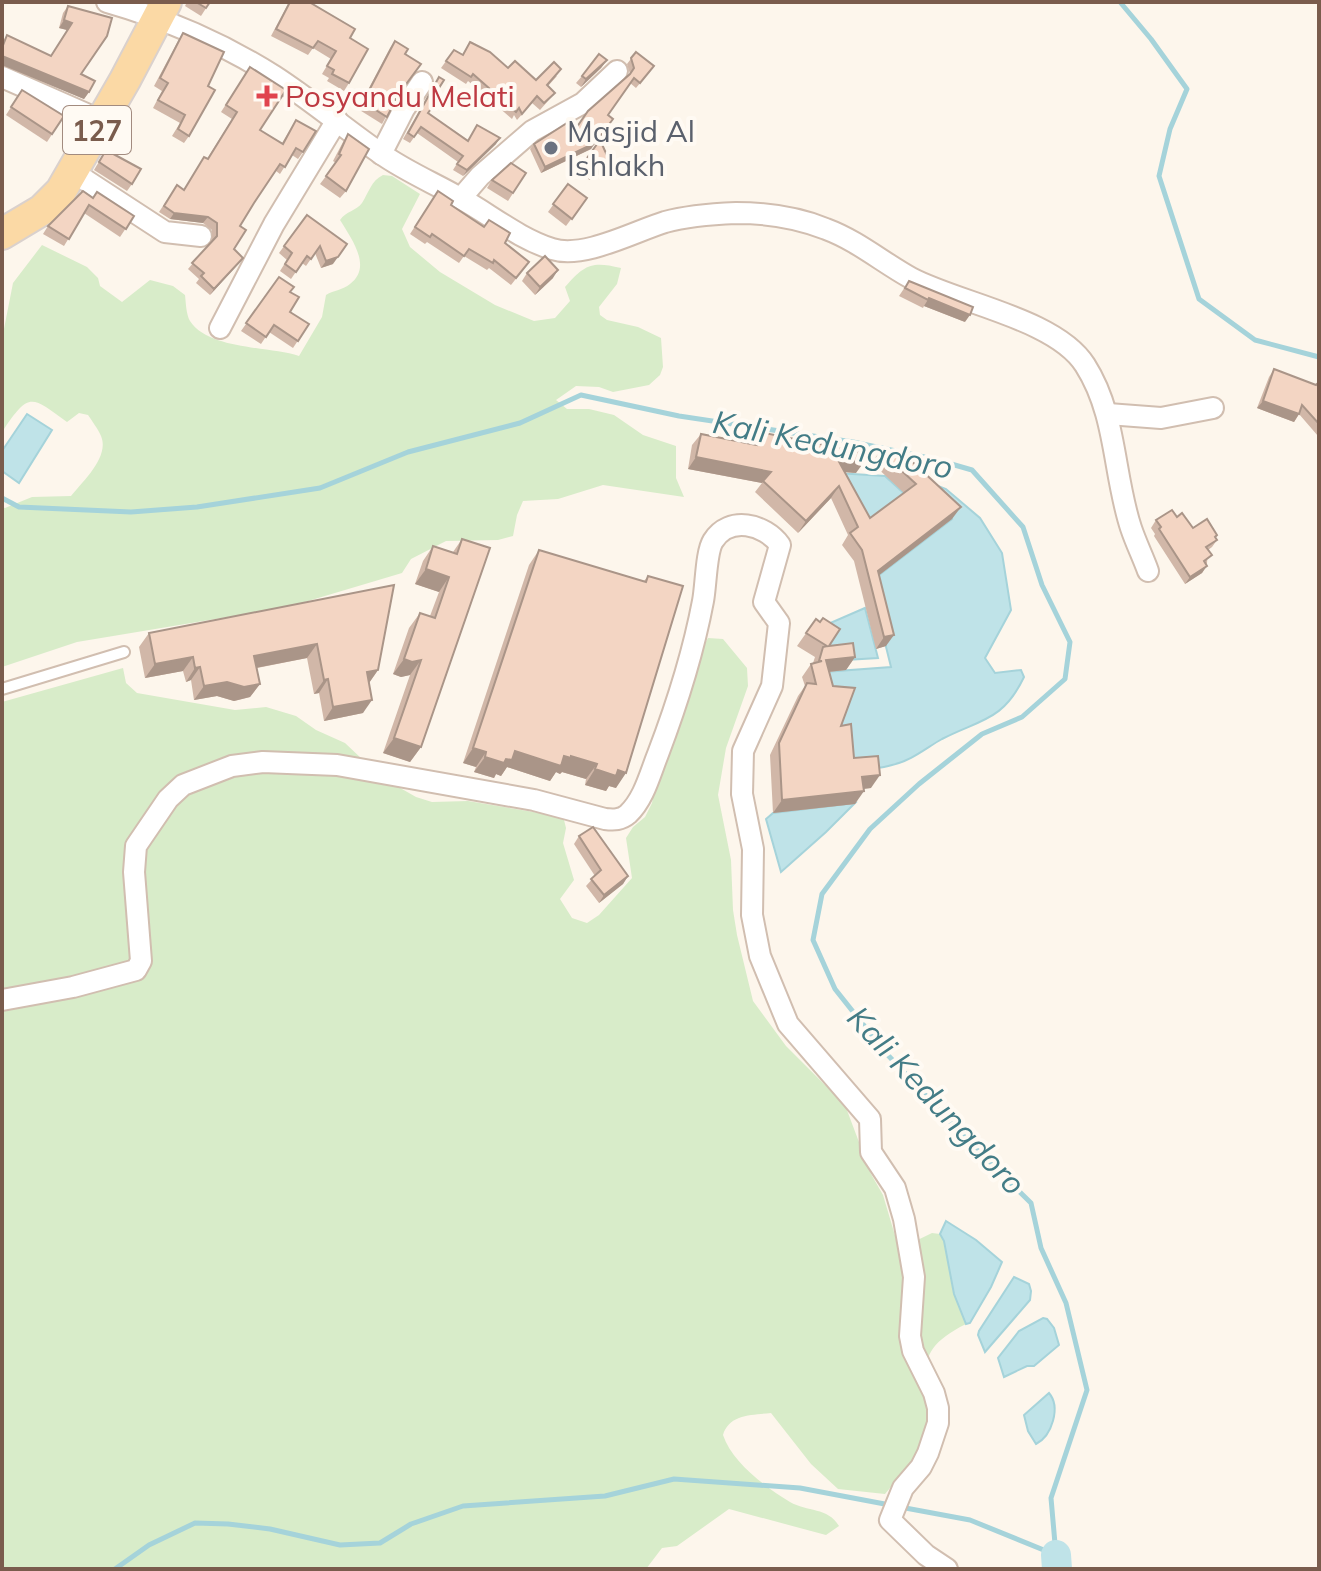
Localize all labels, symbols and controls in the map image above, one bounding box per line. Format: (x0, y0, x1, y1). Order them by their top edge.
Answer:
place label: Posyandu Melati (285, 77, 515, 115)
marker: Posyandu Melati (256, 85, 278, 107)
road number: 127 (63, 106, 131, 154)
place label: Masjid Al Ishlakh (567, 112, 695, 184)
marker: Masjid Al Ishlakh (542, 139, 560, 157)
water label: Kali Kedungdoro (710, 401, 956, 487)
water label: Kali Kedungdoro (839, 997, 1035, 1203)

